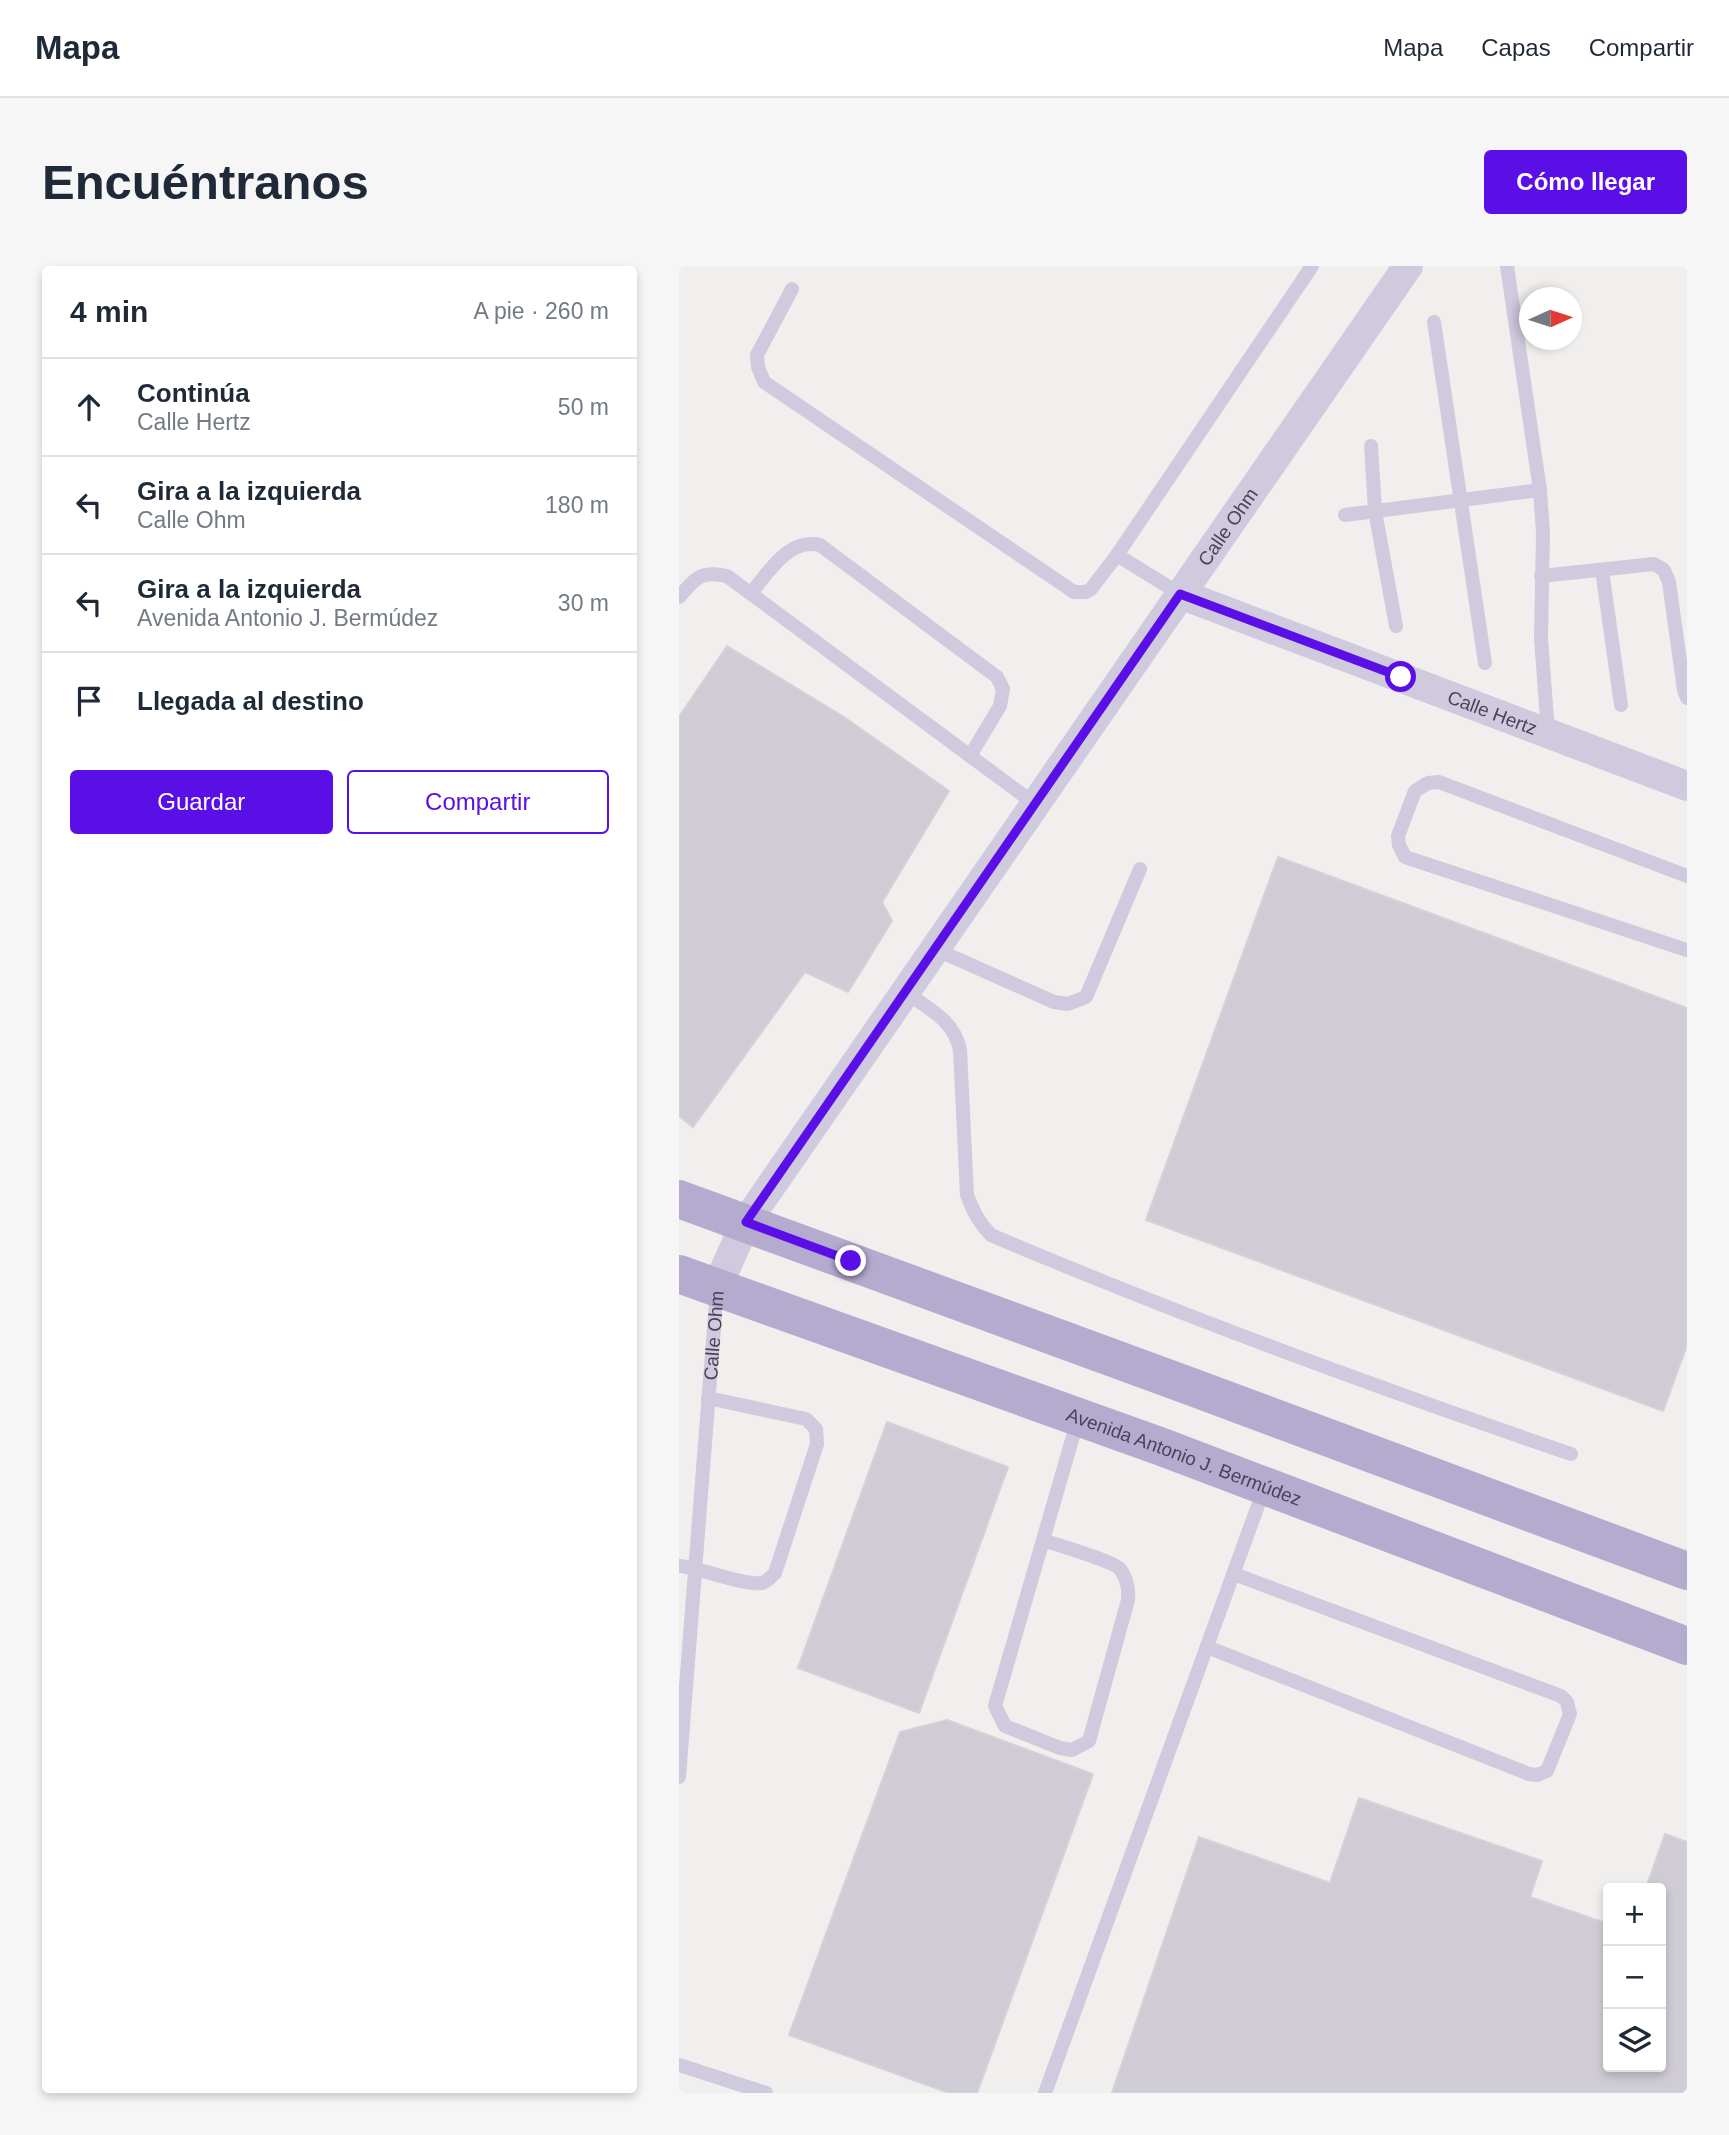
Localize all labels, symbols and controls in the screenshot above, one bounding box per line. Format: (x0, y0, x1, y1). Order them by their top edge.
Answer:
text: Mapa (35, 29, 119, 66)
text: Mapa (1383, 34, 1443, 61)
text: Capas (1481, 34, 1551, 61)
text: Compartir (1589, 34, 1694, 61)
button: Cómo llegar (1484, 150, 1687, 214)
text: Encuéntranos (42, 155, 369, 209)
north arrow (1519, 287, 1582, 350)
text: 4 min (70, 295, 148, 328)
text: A pie · 260 m (473, 298, 609, 324)
text: Continúa (137, 378, 250, 408)
icon: ahead (70, 388, 108, 426)
text: 50 m (558, 394, 609, 420)
text: Calle Hertz (137, 409, 251, 435)
text: Gira a la izquierda (137, 476, 361, 506)
street label: Calle Ohm (1194, 484, 1262, 570)
icon: left (70, 486, 108, 524)
text: 180 m (545, 492, 609, 518)
text: Calle Ohm (137, 507, 246, 533)
text: Gira a la izquierda (137, 574, 361, 604)
icon: left (70, 584, 108, 622)
text: 30 m (558, 590, 609, 616)
text: Avenida Antonio J. Bermúdez (137, 605, 438, 631)
route start (1385, 661, 1416, 692)
icon: arrive (70, 682, 108, 720)
text: Llegada al destino (137, 686, 364, 716)
street label: Calle Hertz (1444, 686, 1540, 739)
button: Guardar (70, 770, 333, 834)
button: Compartir (347, 770, 609, 834)
route end (835, 1245, 866, 1276)
street label: Calle Ohm (700, 1290, 728, 1381)
street label: Avenida Antonio J. Bermúdez (1064, 1404, 1304, 1510)
map controls (1603, 1883, 1666, 2072)
button: + (1603, 1883, 1666, 1946)
button: − (1603, 1946, 1666, 2009)
button: layers (1603, 2009, 1666, 2072)

